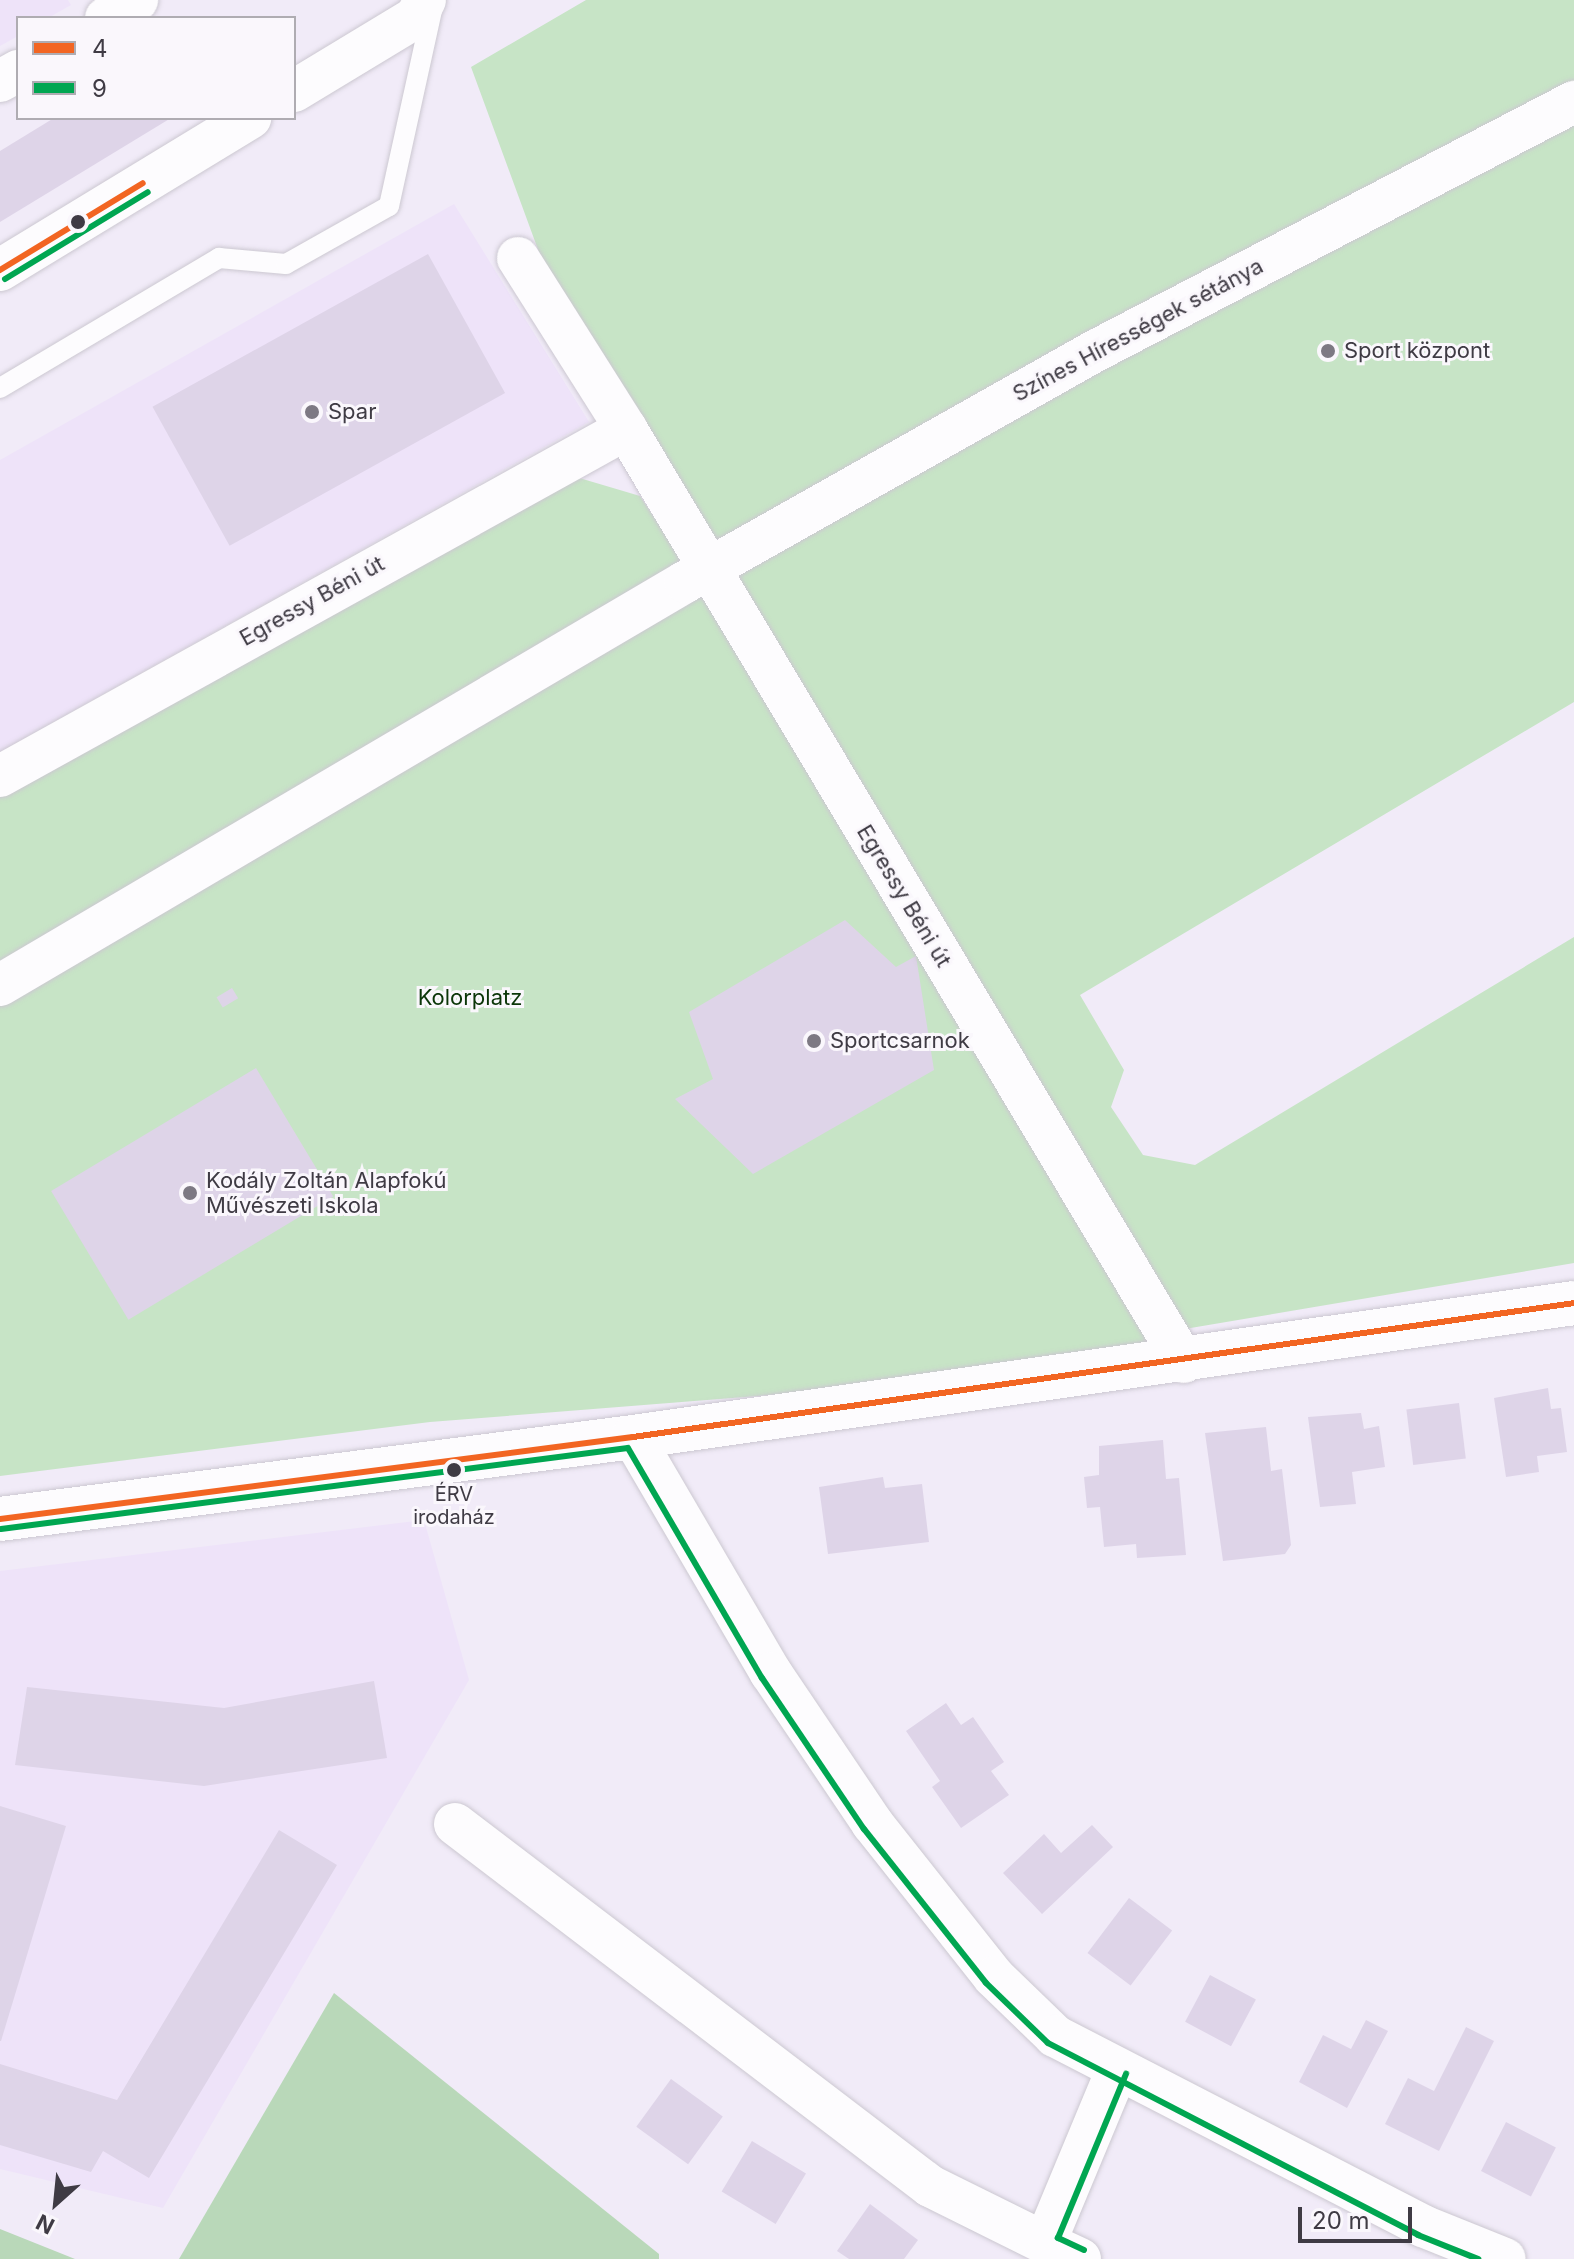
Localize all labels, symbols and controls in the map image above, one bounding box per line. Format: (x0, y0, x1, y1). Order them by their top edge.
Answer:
legend (16, 16, 296, 120)
text: 4 (92, 34, 108, 63)
text: 9 (92, 74, 107, 103)
unlabelled marker (70, 214, 86, 230)
street label: Színes Hírességek sétánya (1008, 253, 1268, 407)
place label: Sport központ (1344, 338, 1490, 364)
marker: Sport központ (1319, 342, 1337, 360)
place label: Spar (328, 399, 376, 425)
marker: Spar (303, 403, 321, 421)
street label: Egressy Béni út (235, 550, 389, 652)
street label: Egressy Béni út (851, 820, 957, 972)
park label: Kolorplatz (418, 985, 522, 1011)
place label: Sportcsarnok (830, 1028, 970, 1054)
marker: Sportcsarnok (805, 1032, 823, 1050)
place label: Kodály Zoltán Alapfokú Művészeti Iskola (206, 1167, 447, 1218)
marker: Kodály Zoltán Alapfokú Művészeti Iskola (181, 1184, 199, 1202)
marker: ÉRV irodaház (446, 1462, 462, 1478)
place label: ÉRV irodaház (413, 1482, 495, 1529)
north arrow (16, 2163, 96, 2243)
scale bar (1302, 2191, 1416, 2241)
text: 20 m (1312, 2206, 1370, 2235)
text: N (32, 2209, 58, 2240)

